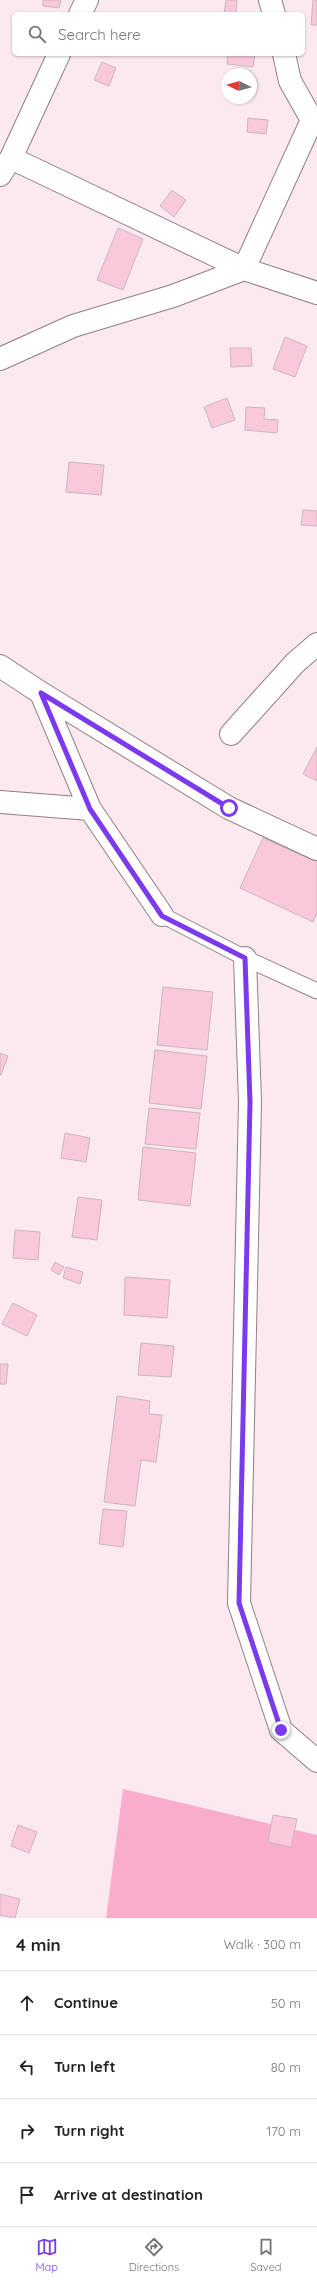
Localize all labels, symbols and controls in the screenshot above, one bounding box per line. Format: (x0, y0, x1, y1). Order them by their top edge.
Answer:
search box (12, 12, 305, 56)
icon: search (26, 23, 48, 45)
text: Search here (58, 25, 141, 44)
north arrow (221, 68, 257, 104)
route start (220, 799, 238, 817)
route end (272, 1721, 290, 1739)
text: 4 min (16, 1934, 61, 1955)
text: Walk · 300 m (223, 1936, 301, 1952)
icon: ahead (16, 1992, 38, 2014)
text: Continue (54, 1993, 118, 2012)
text: 50 m (271, 1995, 301, 2011)
icon: left (16, 2056, 38, 2078)
text: Turn left (54, 2057, 116, 2076)
text: 80 m (271, 2059, 301, 2075)
icon: right (16, 2120, 38, 2142)
text: Turn right (54, 2121, 125, 2140)
text: 170 m (266, 2123, 301, 2139)
icon: arrive (16, 2184, 38, 2206)
text: Arrive at destination (54, 2185, 203, 2204)
tab: Map (35, 2236, 58, 2274)
tab: Directions (129, 2236, 179, 2274)
tab: Saved (250, 2236, 282, 2274)

